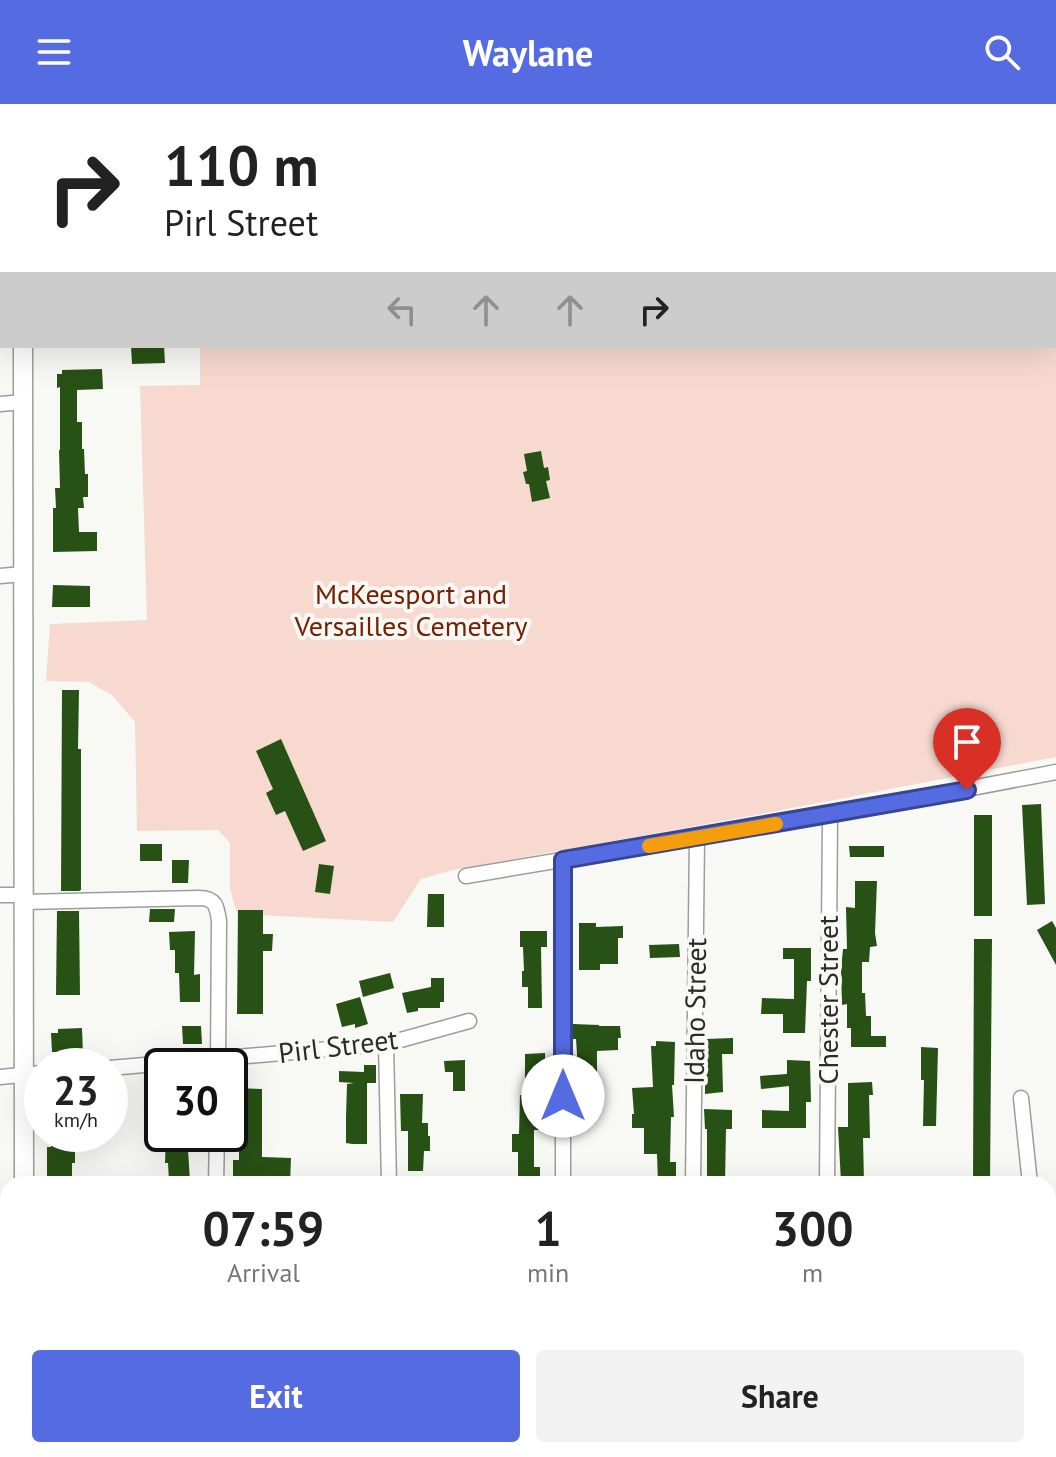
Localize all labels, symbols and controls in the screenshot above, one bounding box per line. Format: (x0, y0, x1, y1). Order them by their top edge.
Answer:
text: Waylane (463, 29, 593, 76)
icon: menu (32, 30, 76, 74)
icon: search (980, 30, 1024, 74)
text: 110 m (164, 129, 319, 201)
icon: right (32, 136, 136, 240)
text: Pirl Street (164, 199, 318, 246)
icon: left (380, 288, 424, 332)
icon: ahead (464, 288, 508, 332)
icon: ahead (548, 288, 592, 332)
icon: right (632, 288, 676, 332)
park label: McKeesport and Versailles Cemetery (293, 575, 528, 644)
pin (933, 708, 1001, 790)
icon: arrive (945, 720, 989, 764)
street label: Chester Street (809, 915, 846, 1085)
street label: Idaho Street (675, 937, 714, 1085)
street label: Pirl Street (276, 1020, 400, 1071)
speed limit sign: 30 (144, 1048, 248, 1152)
position arrow (521, 1054, 605, 1138)
text: 23 (53, 1064, 99, 1116)
text: km/h (54, 1107, 98, 1133)
text: 07:59 (203, 1197, 324, 1259)
text: 1 (534, 1197, 562, 1259)
text: 300 (772, 1197, 853, 1259)
text: Arrival (227, 1256, 300, 1289)
text: min (527, 1256, 569, 1289)
text: m (802, 1256, 823, 1289)
button: Exit (32, 1350, 520, 1442)
button: Share (536, 1350, 1024, 1442)

